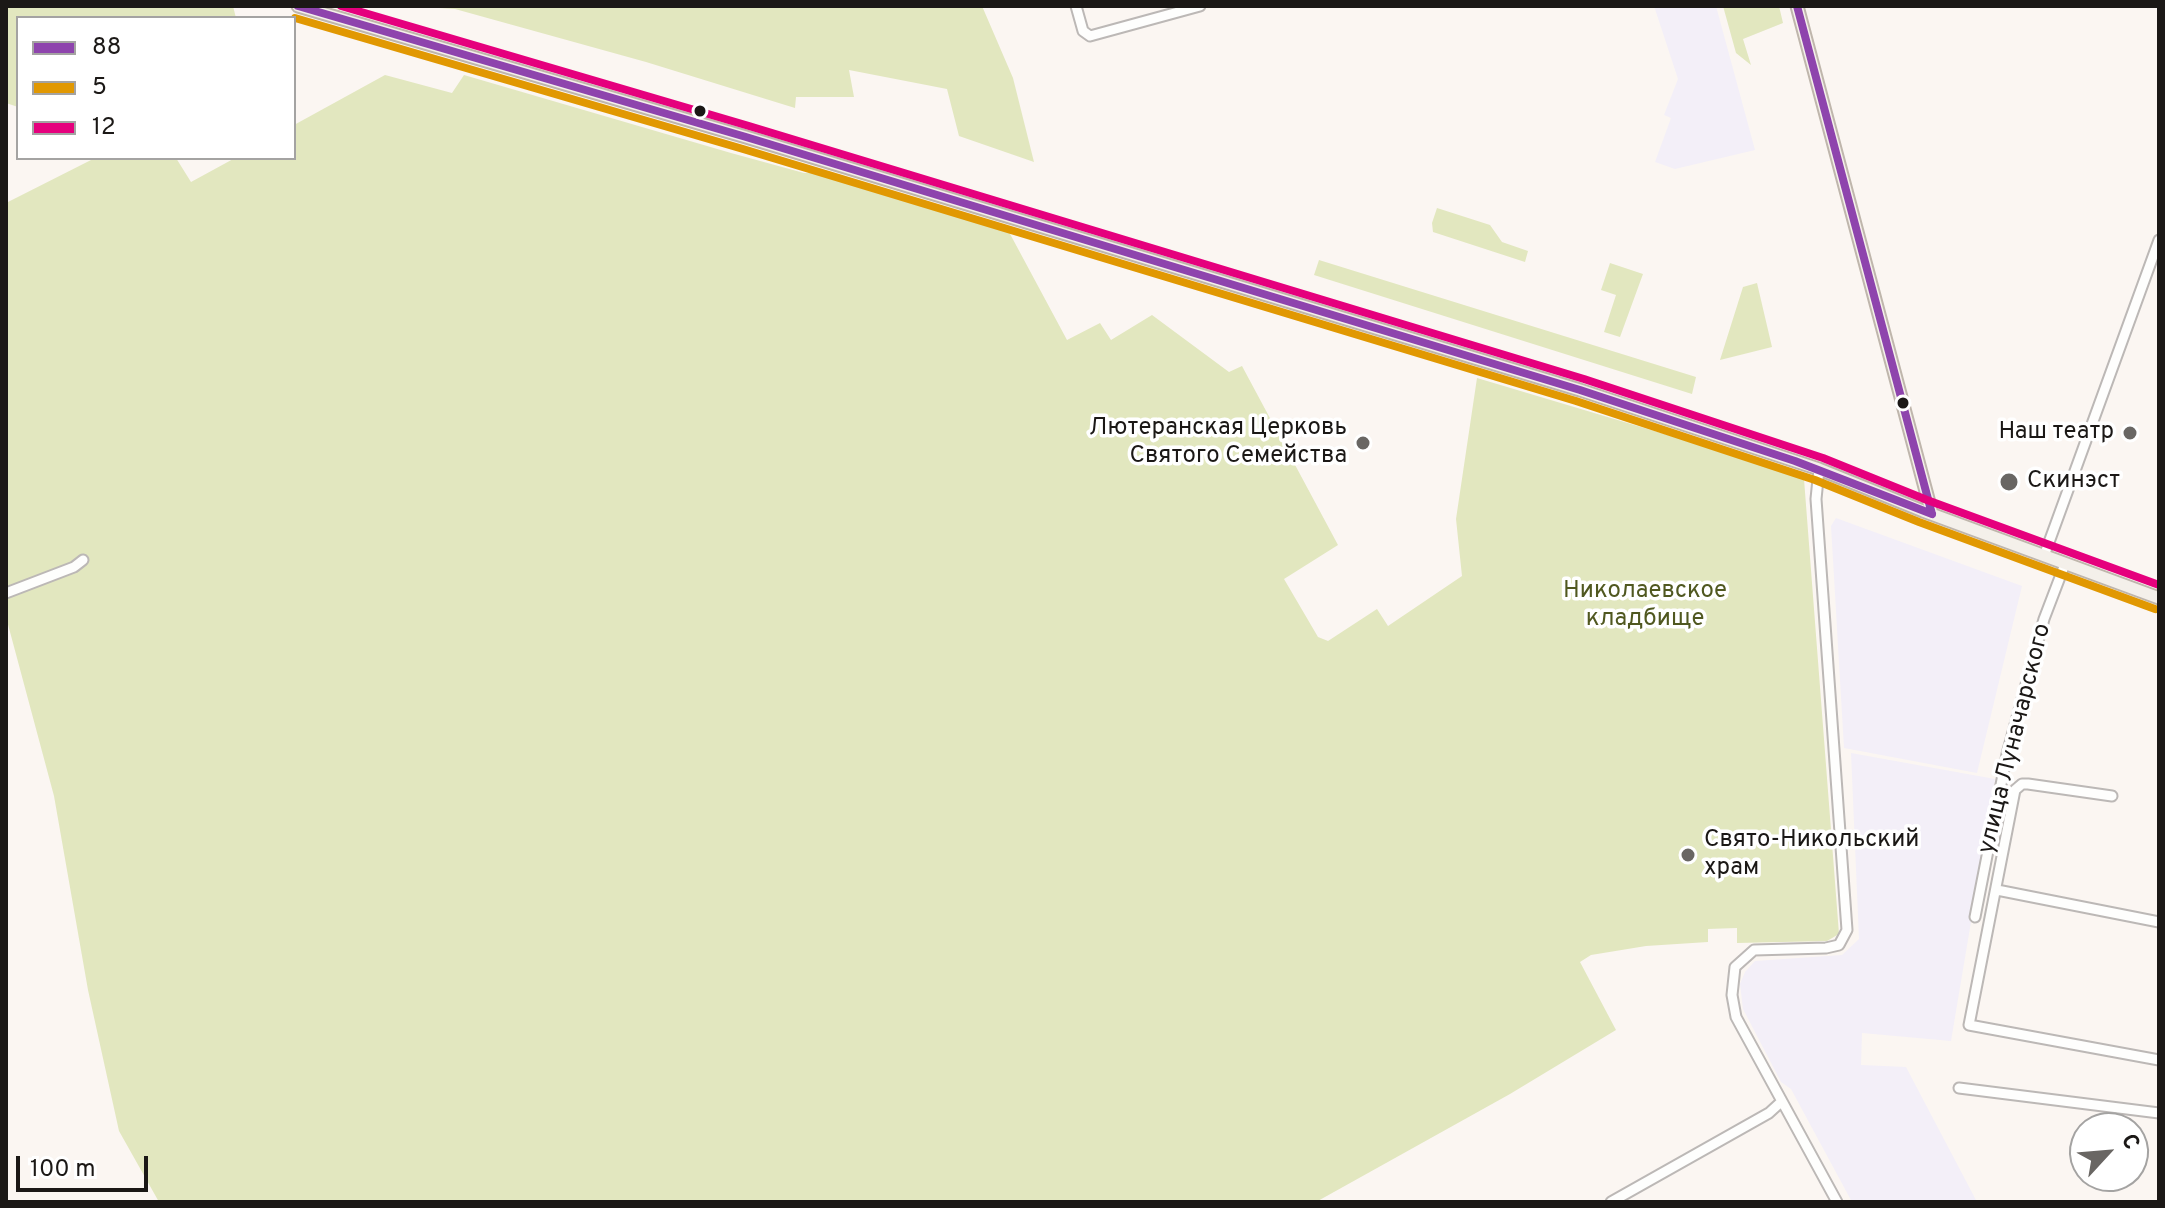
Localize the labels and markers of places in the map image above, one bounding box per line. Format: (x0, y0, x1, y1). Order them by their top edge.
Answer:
unlabelled marker (692, 103, 708, 119)
unlabelled marker (1895, 395, 1911, 411)
place label: Лютеранская Церковь Святого Семейства (1089, 415, 1347, 471)
place label: Наш театр (1999, 419, 2114, 447)
marker: Наш театр (2121, 424, 2139, 442)
marker: Лютеранская Церковь Святого Семейства (1354, 434, 1372, 452)
place label: Скинэст (2027, 468, 2120, 496)
marker: Скинэст (1998, 471, 2020, 493)
place label: Свято-Никольский храм (1704, 827, 1919, 883)
marker: Свято-Никольский храм (1679, 846, 1697, 864)

